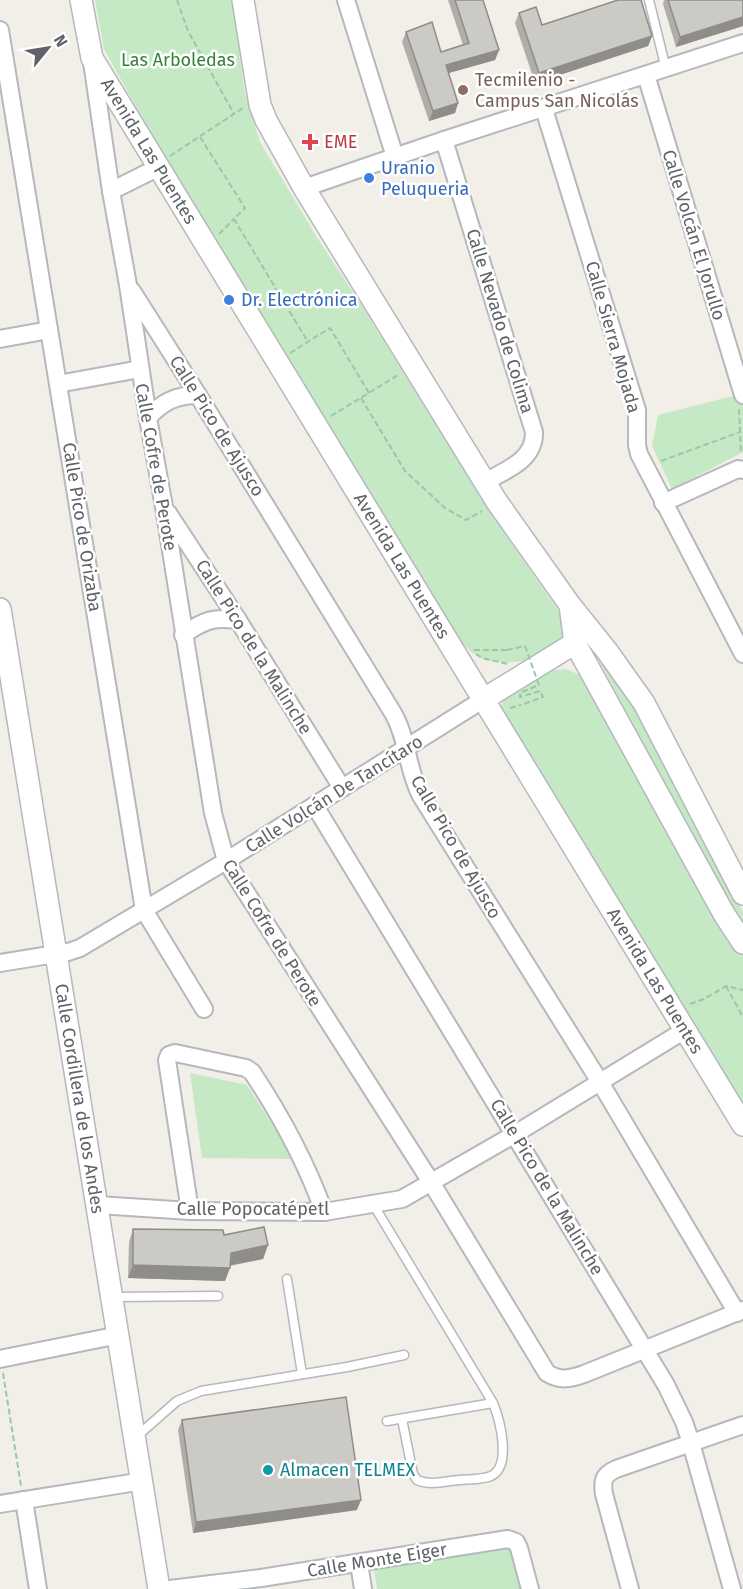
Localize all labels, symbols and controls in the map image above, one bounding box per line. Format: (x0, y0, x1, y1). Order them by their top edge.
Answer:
north arrow (18, 18, 78, 78)
text: N (50, 31, 71, 50)
park label: Las Arboledas (121, 49, 235, 71)
place label: Tecmilenio - Campus San Nicolás (475, 69, 639, 112)
street label: Avenida Las Puentes (96, 74, 202, 228)
marker: Tecmilenio - Campus San Nicolás (456, 83, 470, 97)
place label: EME (324, 131, 357, 153)
marker: EME (301, 133, 319, 151)
street label: Calle Volcán El Jorullo (658, 147, 730, 323)
place label: Uranio Peluqueria (381, 157, 469, 200)
marker: Uranio Peluqueria (362, 171, 376, 185)
street label: Calle Nevado de Colima (461, 226, 539, 416)
street label: Calle Sierra Mojada (581, 259, 645, 415)
place label: Dr. Electrónica (241, 289, 358, 311)
marker: Dr. Electrónica (222, 293, 236, 307)
street label: Calle Pico de Ajusco (165, 351, 269, 501)
street label: Calle Cofre de Perote (130, 381, 182, 553)
street label: Calle Pico de Orizaba (58, 441, 106, 613)
street label: Avenida Las Puentes (349, 489, 455, 643)
street label: Calle Pico de la Malinche (191, 555, 317, 739)
street label: Calle Volcán De Tancítaro (241, 730, 427, 858)
street label: Calle Pico de Ajusco (406, 771, 506, 923)
street label: Calle Cofre de Perote (218, 855, 326, 1011)
street label: Avenida Las Puentes (602, 904, 708, 1058)
street label: Calle Cordillera de los Andes (50, 982, 109, 1215)
street label: Calle Pico de la Malinche (486, 1095, 608, 1279)
street label: Calle Popocatépetl (177, 1198, 329, 1220)
place label: Almacen TELMEX (280, 1459, 416, 1481)
marker: Almacen TELMEX (261, 1463, 275, 1477)
street label: Calle Monte Eiger (306, 1538, 448, 1582)

